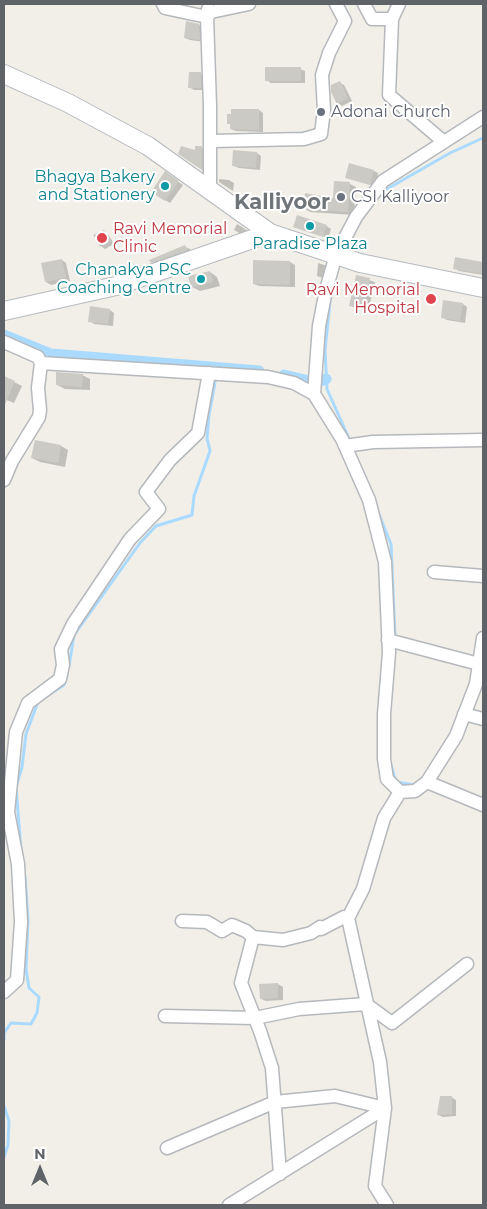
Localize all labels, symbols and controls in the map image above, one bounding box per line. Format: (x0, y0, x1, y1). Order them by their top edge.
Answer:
place label: Adonai Church (331, 102, 451, 122)
marker: Adonai Church (315, 106, 327, 118)
place label: Bhagya Bakery and Stationery (34, 167, 155, 205)
marker: Bhagya Bakery and Stationery (159, 180, 171, 192)
place label: CSI Kalliyoor (351, 187, 450, 207)
district label: Kalliyoor (234, 190, 330, 216)
marker: CSI Kalliyoor (335, 191, 347, 203)
place label: Ravi Memorial Clinic (113, 219, 227, 257)
marker: Paradise Plaza (304, 220, 316, 232)
marker: Ravi Memorial Clinic (95, 231, 109, 245)
place label: Paradise Plaza (252, 234, 368, 254)
place label: Chanakya PSC Coaching Centre (57, 260, 191, 298)
marker: Chanakya PSC Coaching Centre (195, 273, 207, 285)
place label: Ravi Memorial Hospital (306, 280, 420, 318)
marker: Ravi Memorial Hospital (424, 292, 438, 306)
north arrow (15, 1144, 65, 1194)
text: N (34, 1145, 46, 1163)

